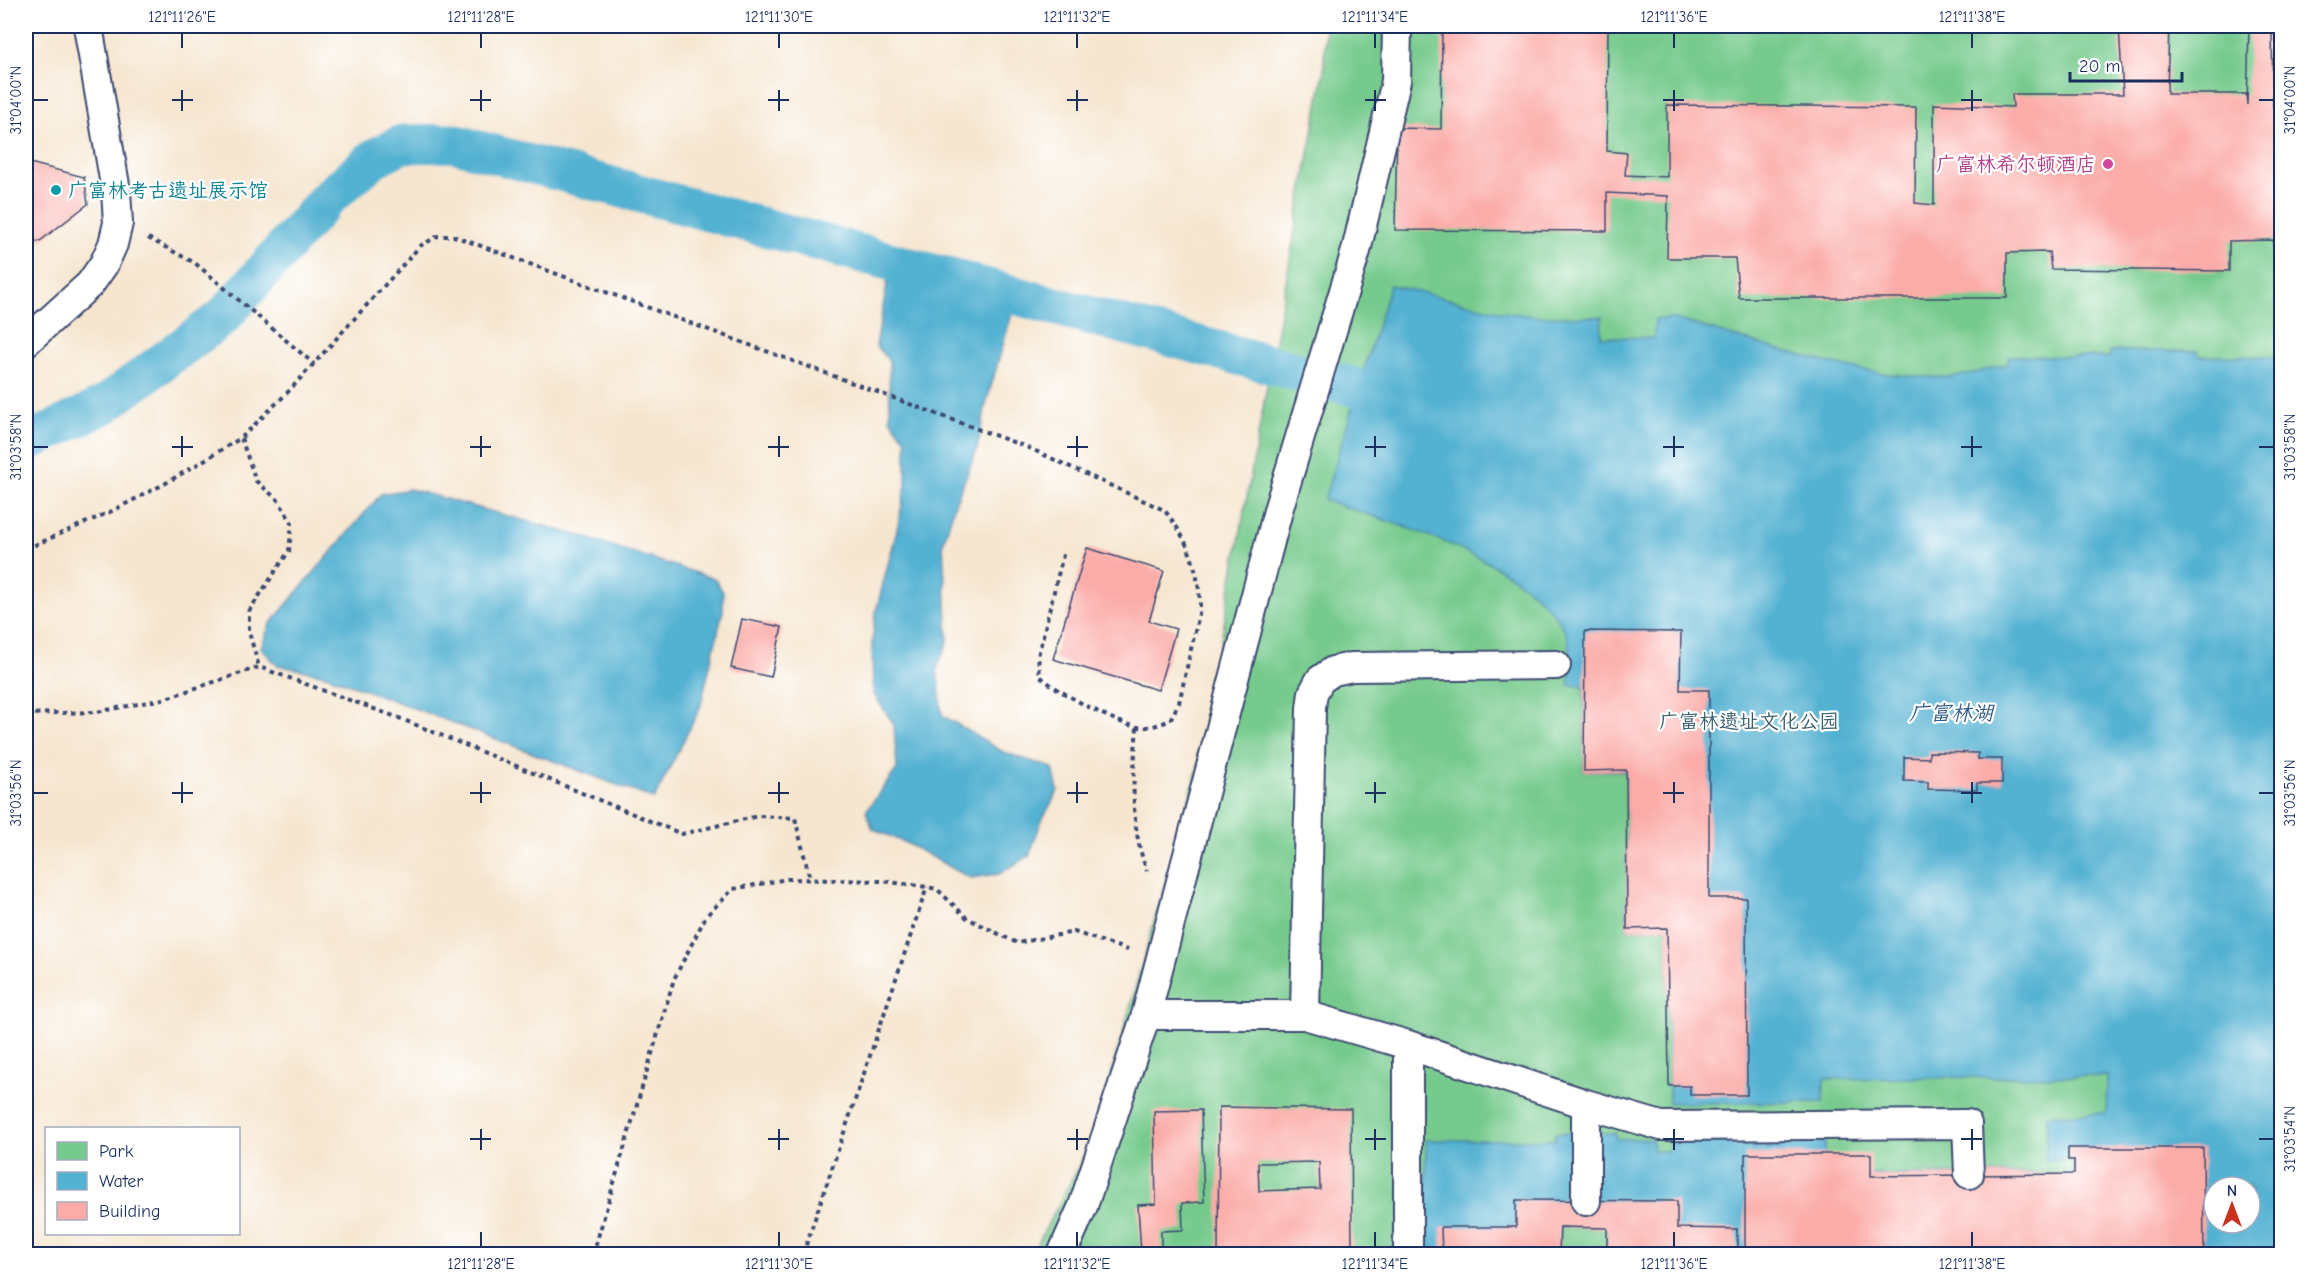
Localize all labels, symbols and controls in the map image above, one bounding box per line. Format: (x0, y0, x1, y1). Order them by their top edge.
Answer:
text: 121°11'26"E (148, 8, 216, 26)
text: 121°11'28"E (448, 8, 515, 26)
text: 121°11'30"E (745, 8, 813, 26)
text: 121°11'32"E (1044, 8, 1110, 26)
text: 121°11'34"E (1342, 8, 1408, 26)
text: 121°11'36"E (1640, 8, 1708, 26)
text: 121°11'38"E (1939, 8, 2005, 26)
scale bar (2070, 45, 2182, 83)
text: 20 m (2079, 56, 2120, 77)
text: 31°04'00"N (7, 66, 25, 134)
text: 31°04'00"N (2281, 66, 2299, 134)
place label: 广富林希尔顿酒店 (1936, 153, 2096, 176)
marker: 广富林希尔顿酒店 (2101, 157, 2115, 171)
place label: 广富林考古遗址展示馆 (68, 179, 268, 202)
marker: 广富林考古遗址展示馆 (49, 183, 63, 197)
text: 31°03'58"N (7, 414, 25, 480)
text: 31°03'58"N (2281, 414, 2299, 480)
water label: 广富林湖 (1909, 701, 1995, 725)
park label: 广富林遗址文化公园 (1659, 710, 1839, 733)
text: 31°03'56"N (7, 759, 25, 827)
text: 31°03'56"N (2281, 759, 2299, 827)
text: 31°03'54"N (2281, 1106, 2299, 1172)
legend (45, 1127, 240, 1235)
text: Park (99, 1141, 134, 1162)
text: Water (99, 1171, 144, 1192)
north arrow (2202, 1175, 2262, 1235)
text: N (2227, 1182, 2237, 1200)
text: Building (99, 1201, 161, 1222)
text: 121°11'28"E (448, 1255, 515, 1273)
text: 121°11'30"E (745, 1255, 813, 1273)
text: 121°11'32"E (1044, 1255, 1110, 1273)
text: 121°11'34"E (1342, 1255, 1408, 1273)
text: 121°11'36"E (1640, 1255, 1708, 1273)
text: 121°11'38"E (1939, 1255, 2005, 1273)

